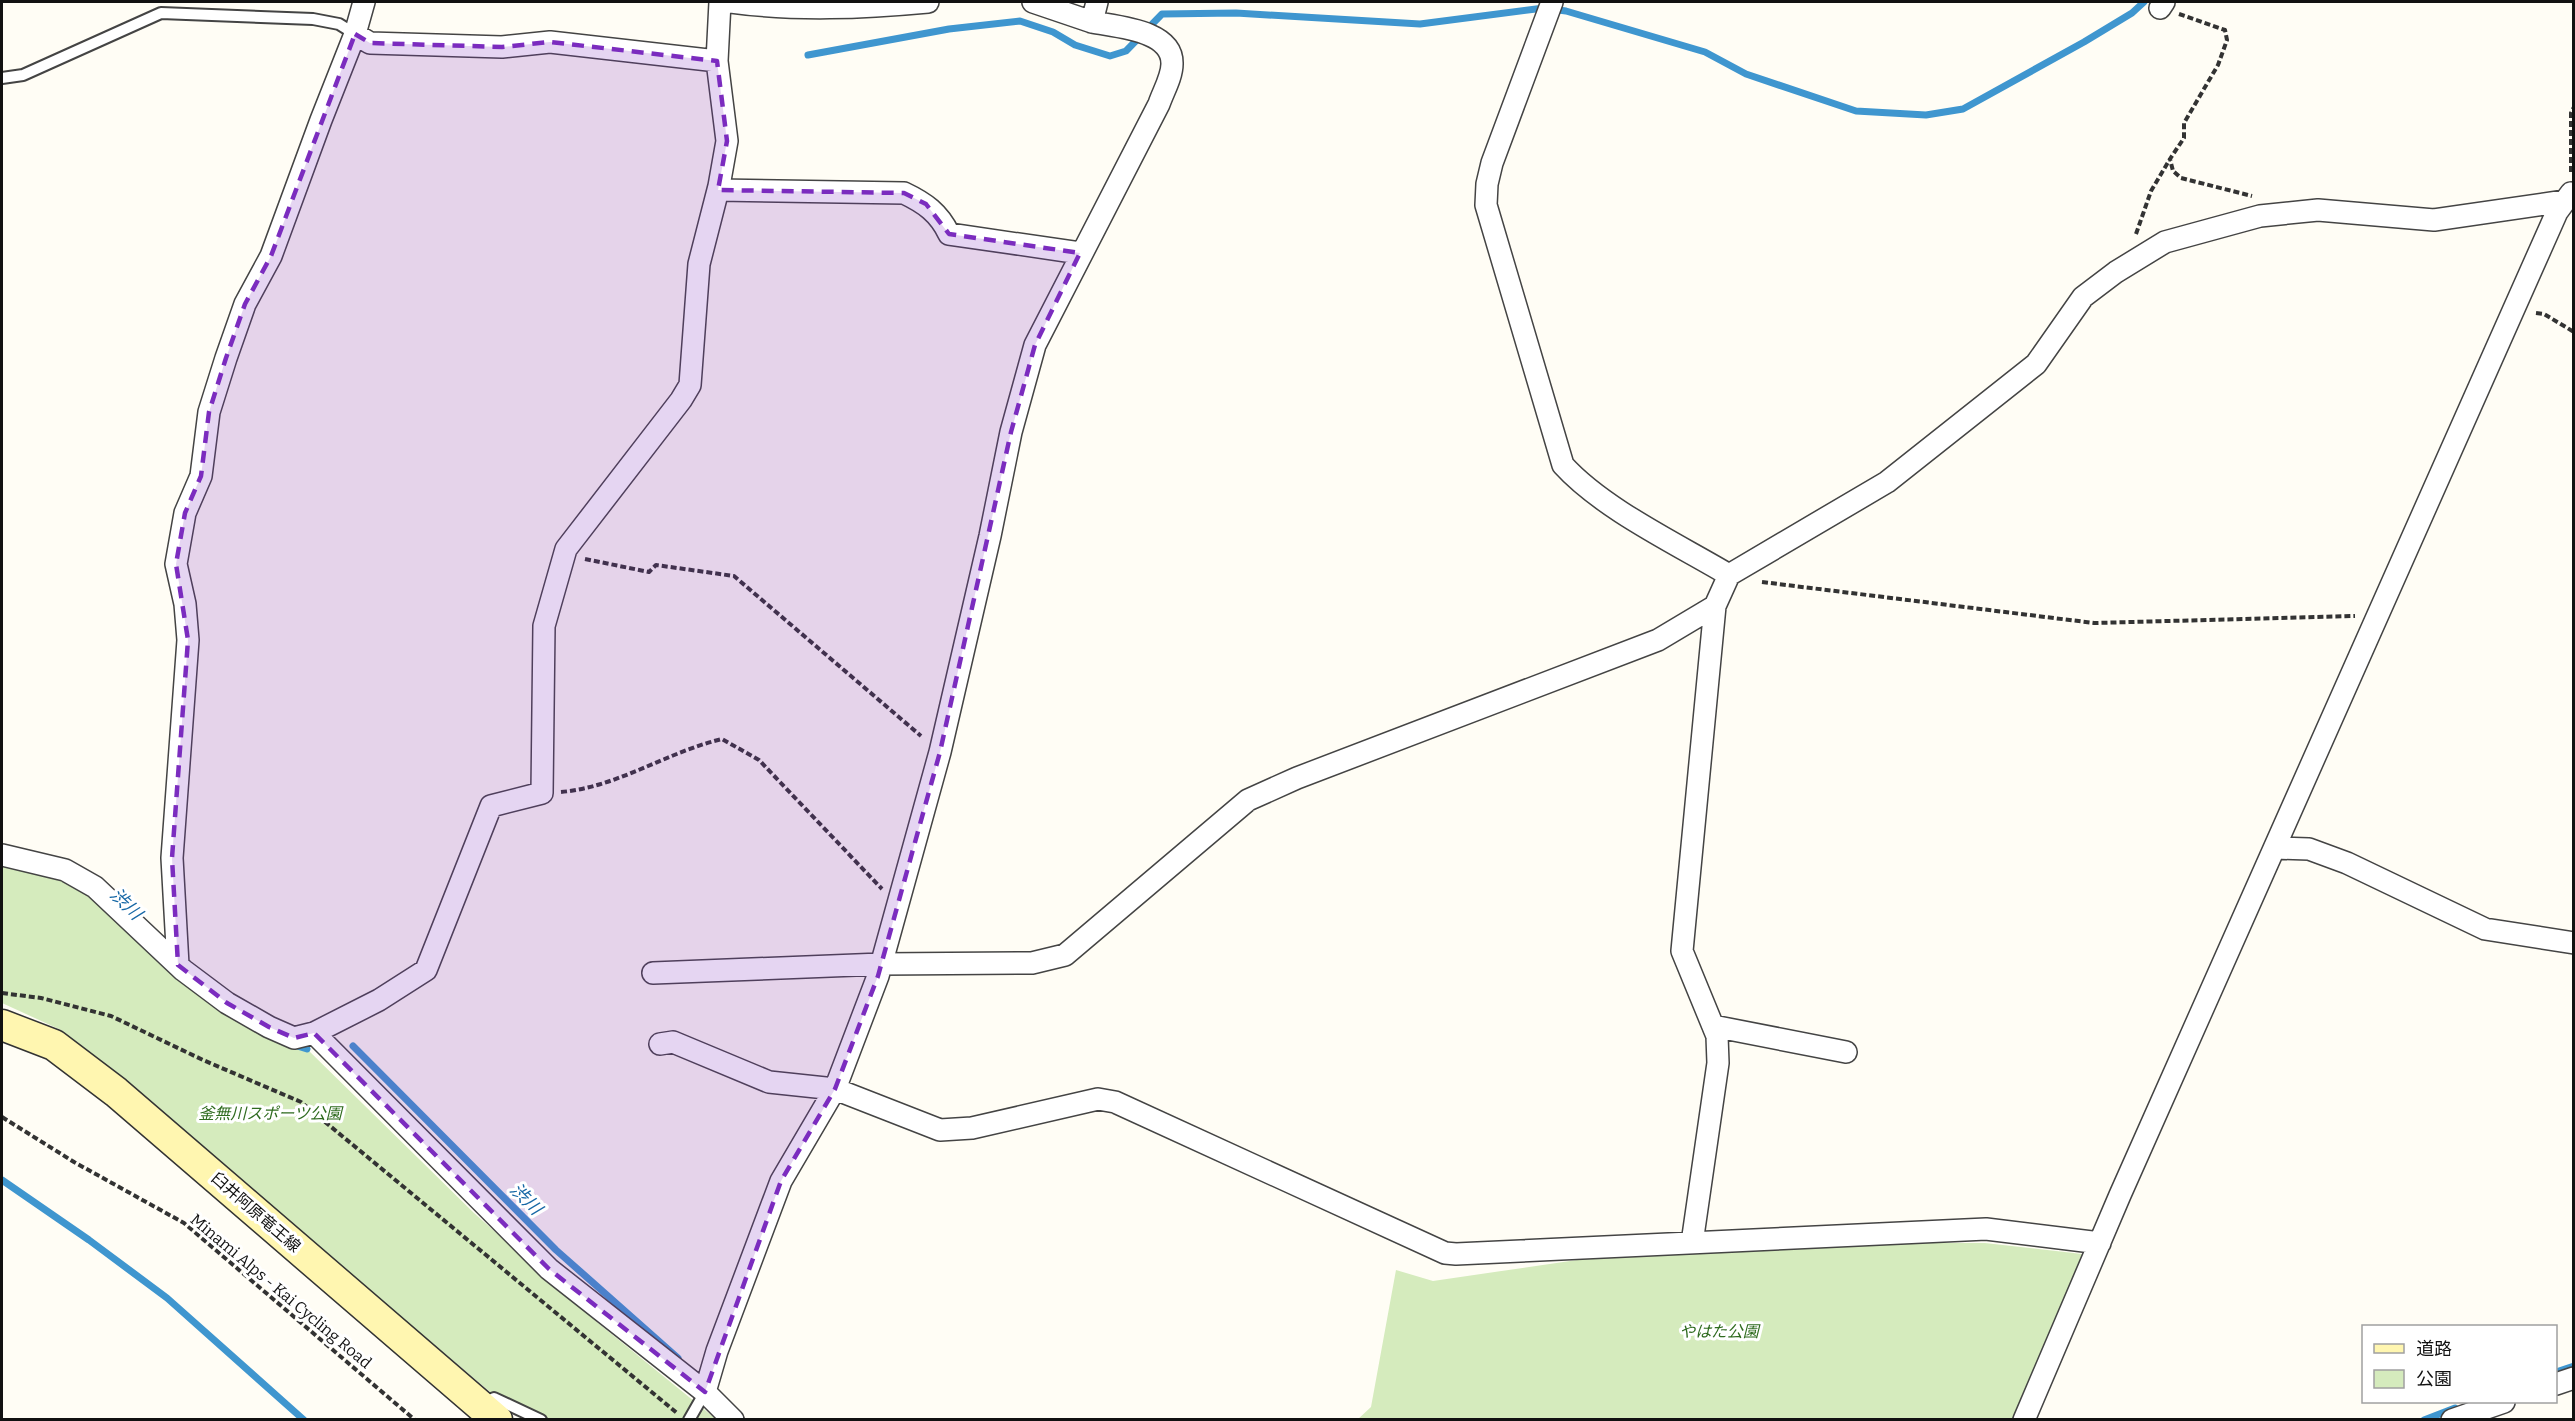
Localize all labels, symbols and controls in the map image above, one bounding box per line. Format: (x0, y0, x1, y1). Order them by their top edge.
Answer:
water label: 渋川 (105, 884, 148, 926)
park label: 釜無川スポーツ公園 (198, 1104, 344, 1123)
street label: 臼井阿原竜王線 (207, 1168, 305, 1256)
water label: 渋川 (505, 1178, 548, 1221)
street label: Minami Alps - Kai Cycling Road (187, 1210, 376, 1373)
park label: やはた公園 (1679, 1322, 1761, 1341)
legend (2362, 1325, 2557, 1403)
text: 道路 (2416, 1338, 2452, 1360)
text: 公園 (2416, 1368, 2452, 1390)

